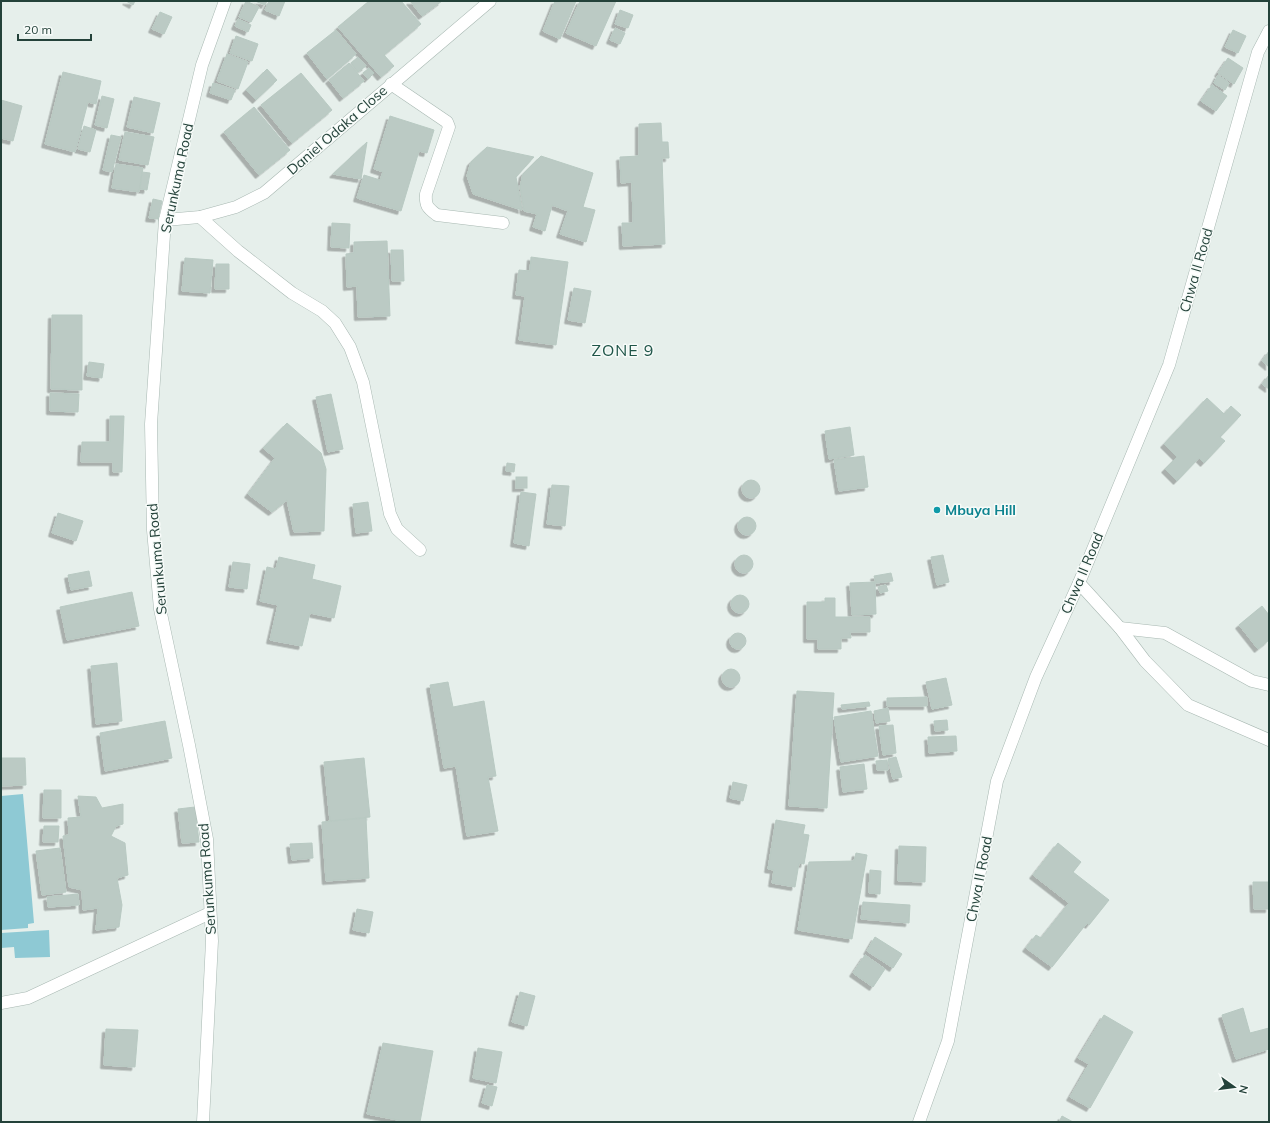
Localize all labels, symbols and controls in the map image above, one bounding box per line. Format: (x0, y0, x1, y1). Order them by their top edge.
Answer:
scale bar (18, 16, 91, 42)
text: 20 m (24, 22, 52, 37)
street label: Daniel Odaka Close (283, 81, 391, 179)
street label: Serunkuma Road (157, 122, 197, 234)
street label: Chwa II Road (1175, 226, 1217, 314)
district label: ZONE 9 (592, 340, 654, 360)
place label: Mbuya Hill (945, 501, 1016, 519)
street label: Serunkuma Road (143, 503, 171, 615)
marker: Mbuya Hill (932, 505, 942, 515)
street label: Chwa II Road (1057, 529, 1107, 617)
street label: Serunkuma Road (194, 823, 220, 935)
street label: Chwa II Road (962, 835, 996, 923)
north arrow (1214, 1067, 1254, 1107)
text: N (1236, 1084, 1252, 1095)

